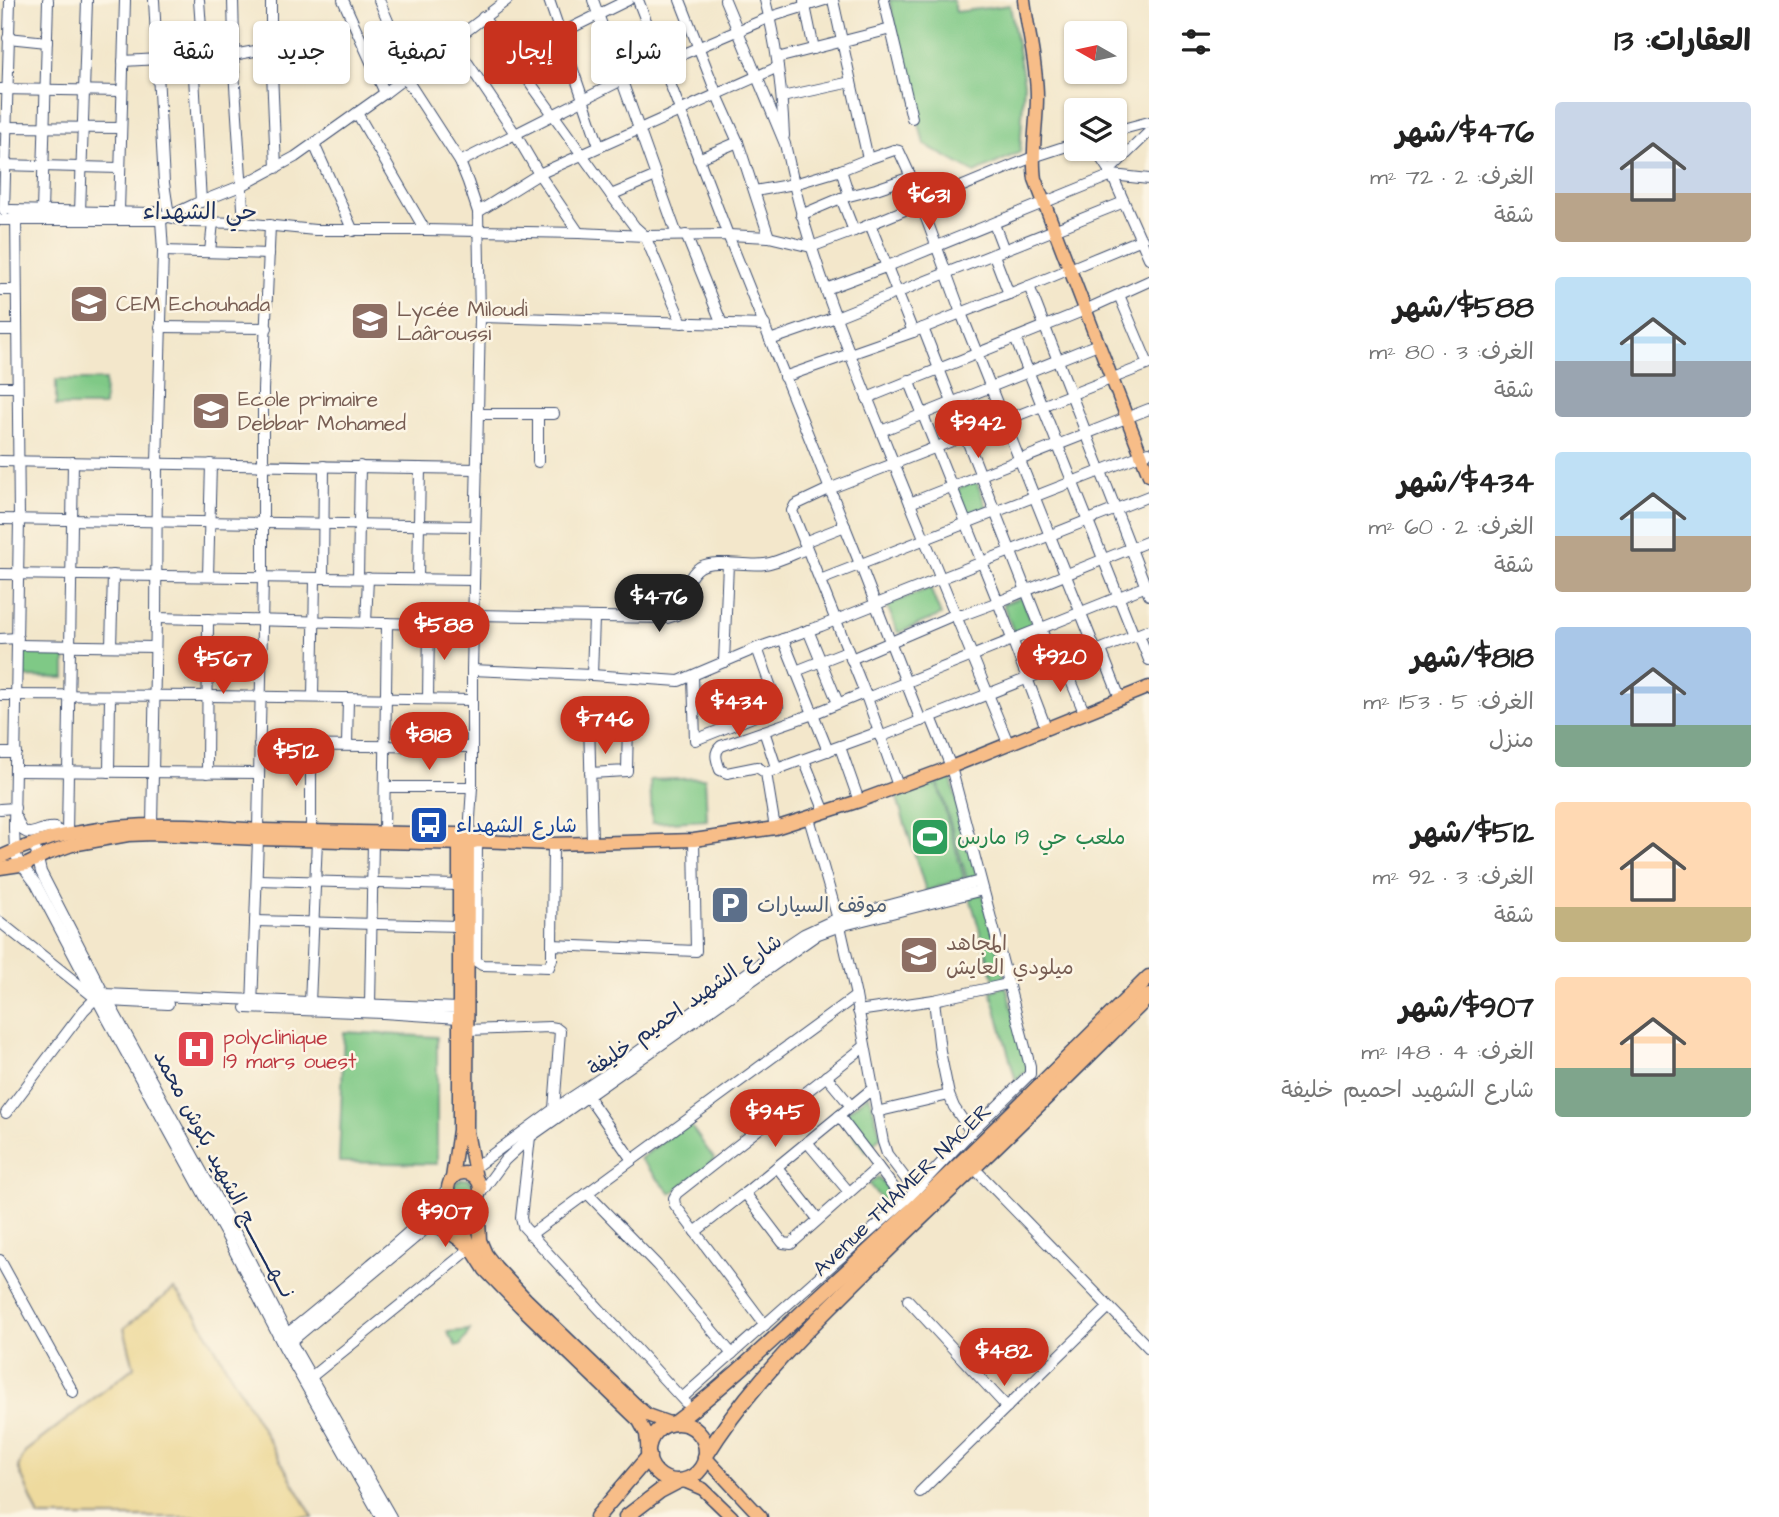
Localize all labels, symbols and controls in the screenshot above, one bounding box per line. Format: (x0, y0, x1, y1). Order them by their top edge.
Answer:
text: العقارات: 13 (1614, 20, 1751, 62)
chip: شقة (149, 21, 239, 84)
chip: جديد (253, 21, 350, 84)
chip: تصفية (364, 21, 470, 84)
chip: إيجار (484, 21, 577, 84)
chip: شراء (591, 21, 686, 84)
north arrow (1064, 21, 1127, 84)
map controls (1064, 21, 1127, 161)
icon: filters (1177, 23, 1215, 61)
button: layers (1064, 98, 1127, 161)
text: $476/شهر (1396, 112, 1534, 154)
icon: home (1611, 130, 1695, 214)
text: الغرف: 2 · 72 m² (1370, 161, 1534, 193)
pin: $631 (888, 173, 970, 232)
text: $631 (908, 179, 950, 211)
district label: حي الشهداء (143, 196, 257, 232)
text: شقة (1494, 199, 1534, 231)
school or university icon: CEM Echouhada (68, 283, 110, 325)
text: $588/شهر (1394, 287, 1534, 329)
place label: CEM Echouhada (116, 290, 271, 319)
place label: Lycée Miloudi Laâroussi (397, 295, 528, 348)
school or university icon: Lycée Miloudi Laâroussi (349, 300, 391, 342)
icon: home (1611, 305, 1695, 389)
text: الغرف: 3 · 80 m² (1369, 336, 1534, 368)
text: شقة (1494, 374, 1534, 406)
place label: Ecole primaire Debbar Mohamed (238, 385, 406, 438)
school or university icon: Ecole primaire Debbar Mohamed (190, 390, 232, 432)
pin: $942 (937, 400, 1019, 460)
text: $942 (951, 407, 1005, 439)
text: $434/شهر (1398, 462, 1534, 504)
icon: home (1611, 480, 1695, 564)
text: الغرف: 2 · 60 m² (1368, 511, 1534, 543)
text: شقة (1494, 549, 1534, 581)
pin: $476 (618, 574, 700, 634)
text: $476 (630, 581, 688, 613)
pin: $588 (403, 602, 485, 662)
text: $588 (415, 609, 473, 641)
pin: $920 (1019, 634, 1101, 694)
pin: $567 (182, 636, 264, 696)
text: $818/شهر (1411, 637, 1534, 679)
text: $920 (1033, 641, 1087, 673)
text: $567 (194, 643, 252, 675)
icon: home (1611, 655, 1695, 739)
pin: $434 (698, 680, 780, 739)
text: $434 (711, 686, 767, 718)
text: الغرف: 5 · 153 m² (1363, 686, 1534, 718)
pin: $746 (564, 696, 646, 756)
text: $746 (576, 703, 634, 735)
pin: $818 (388, 712, 470, 772)
text: $818 (406, 719, 452, 751)
text: منزل (1489, 724, 1534, 756)
pin: $512 (255, 728, 337, 788)
text: $512 (273, 735, 319, 767)
bus stop icon: شارع الشهداء (408, 804, 450, 846)
place label: شارع الشهداء (456, 811, 577, 840)
text: $512/شهر (1412, 812, 1534, 854)
sports icon: ملعب حي 19 مارس (909, 816, 951, 858)
place label: ملعب حي 19 مارس (957, 823, 1125, 856)
icon: home (1611, 830, 1695, 914)
text: الغرف: 3 · 92 m² (1373, 861, 1534, 893)
parking icon: موقف السيارات (709, 884, 751, 926)
place label: موقف السيارات (757, 891, 887, 920)
text: شقة (1494, 899, 1534, 931)
street label: شارع الشهيد احميم خليفة (582, 927, 788, 1084)
place label: المجاهد ميلودي العايش (946, 929, 1074, 982)
school or university icon: المجاهد ميلودي العايش (898, 934, 940, 976)
text: $907/شهر (1399, 987, 1534, 1029)
icon: home (1611, 1005, 1695, 1089)
place label: polyclinique 19 mars ouest (223, 1023, 357, 1076)
hospital icon: polyclinique 19 mars ouest (175, 1028, 217, 1070)
text: الغرف: 4 · 148 m² (1361, 1036, 1534, 1068)
street label: نـــهـــــــــــج الشهيد بكوش محمد (146, 1045, 302, 1303)
text: شارع الشهيد احميم خليفة (1281, 1074, 1534, 1106)
pin: $945 (734, 1090, 816, 1149)
text: $945 (746, 1096, 804, 1128)
street label: Avenue THAMER NACER (806, 1097, 998, 1283)
pin: $907 (404, 1190, 486, 1249)
text: $907 (418, 1196, 472, 1228)
pin: $482 (963, 1328, 1045, 1388)
text: $482 (976, 1335, 1032, 1367)

